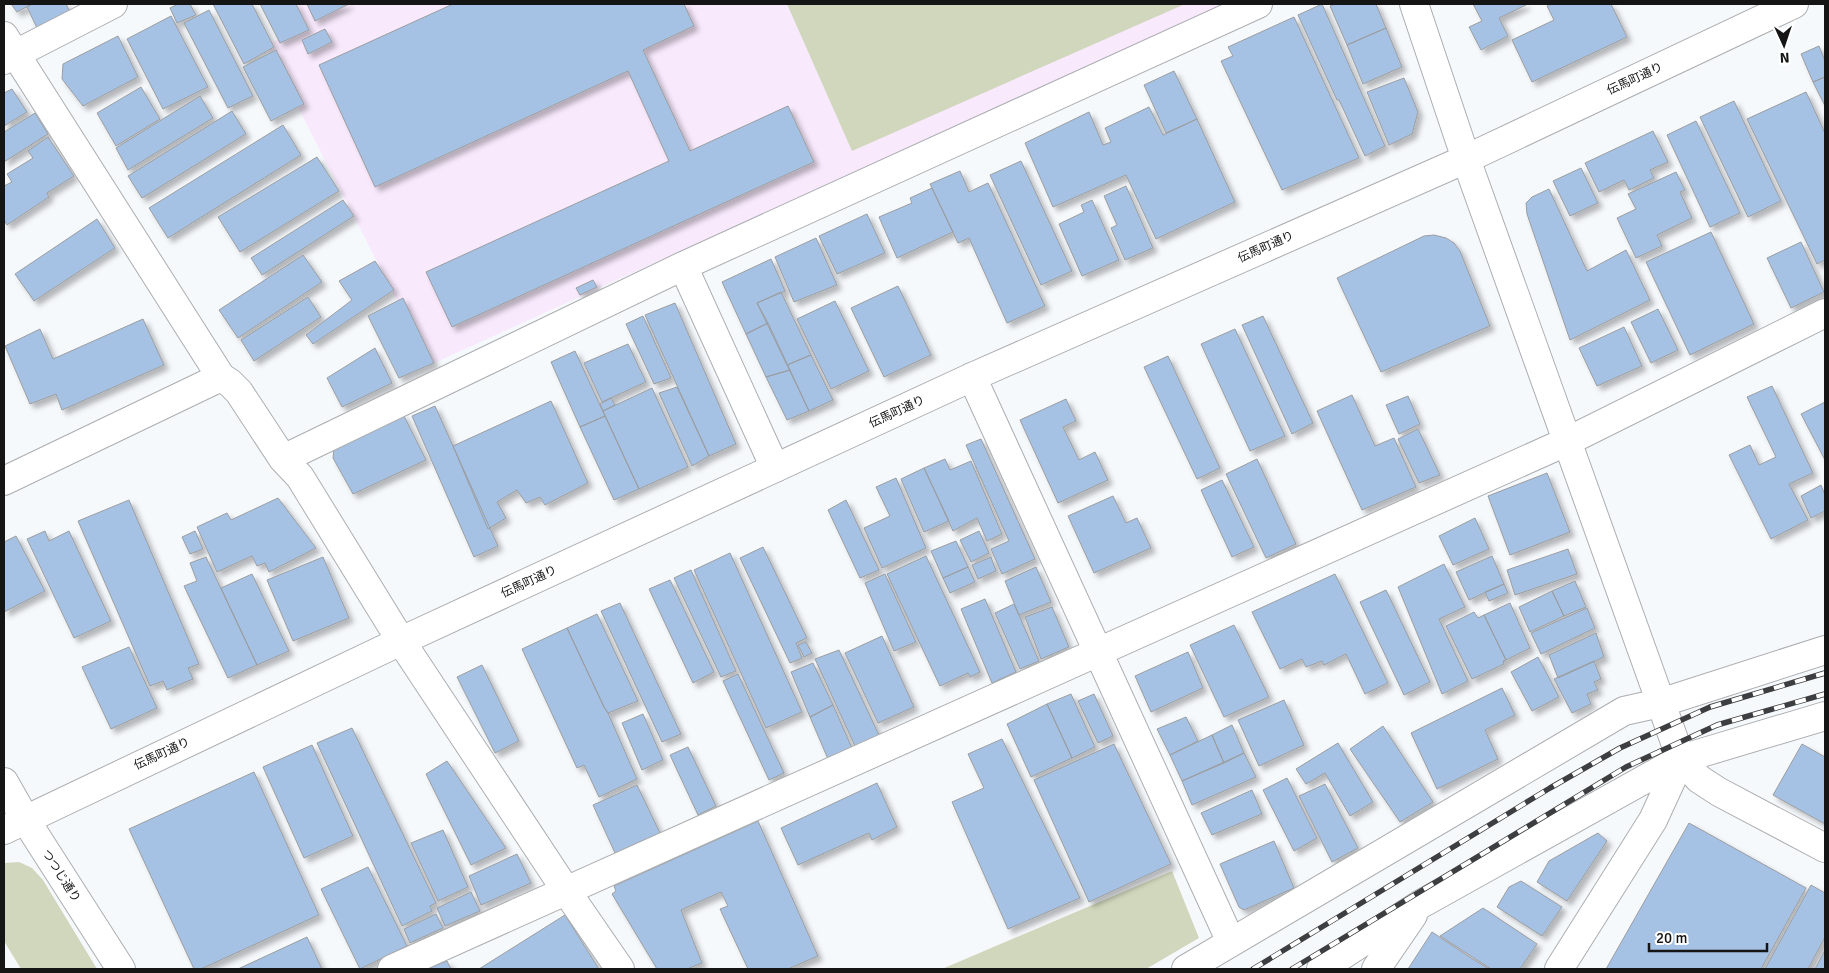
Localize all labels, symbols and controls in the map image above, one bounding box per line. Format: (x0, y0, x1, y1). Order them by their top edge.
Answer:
north arrow (1759, 20, 1809, 70)
text: N (1779, 49, 1790, 66)
street label: 伝馬町通り (1605, 60, 1665, 98)
street label: 伝馬町通り (1236, 228, 1296, 266)
street label: 伝馬町通り (867, 393, 927, 431)
street label: 伝馬町通り (499, 563, 559, 601)
street label: 伝馬町通り (132, 735, 192, 773)
street label: つつじ通り (38, 847, 84, 905)
scale bar (1649, 920, 1766, 952)
text: 20 m (1656, 929, 1687, 947)

